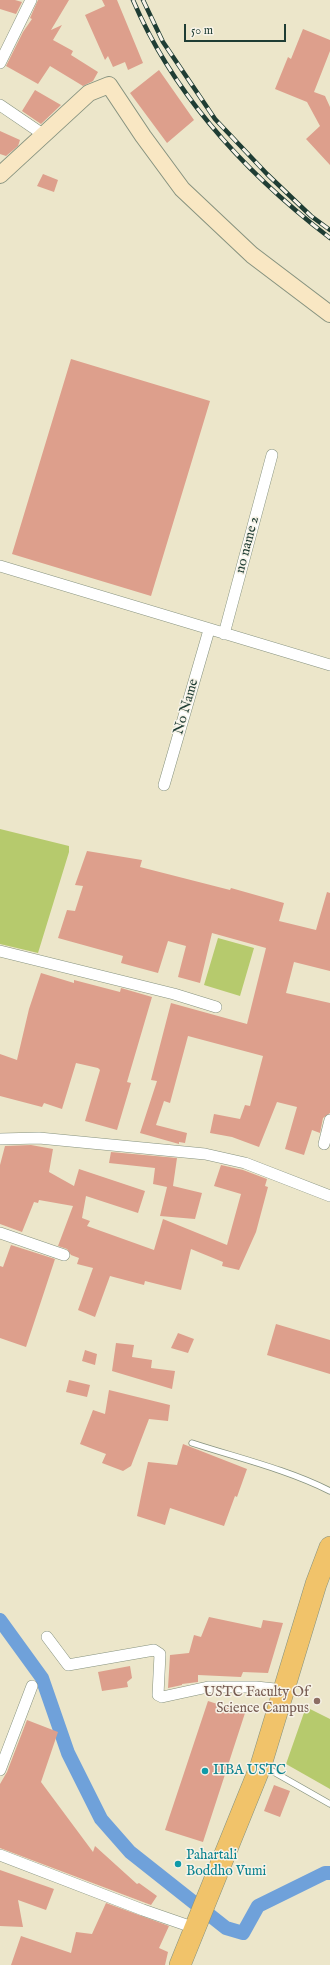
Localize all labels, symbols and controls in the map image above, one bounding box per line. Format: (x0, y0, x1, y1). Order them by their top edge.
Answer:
scale bar (186, 16, 288, 42)
text: 50 m (191, 23, 213, 38)
street label: no name 2 (232, 515, 264, 575)
street label: No Name (171, 677, 203, 737)
place label: USTC Faculty Of Science Campus (204, 1685, 309, 1718)
marker: USTC Faculty Of Science Campus (312, 1696, 322, 1706)
place label: IIBA USTC (213, 1763, 286, 1779)
marker: IIBA USTC (200, 1766, 210, 1776)
place label: Pahartali Boddho Vumi (186, 1848, 266, 1880)
marker: Pahartali Boddho Vumi (173, 1859, 183, 1869)

